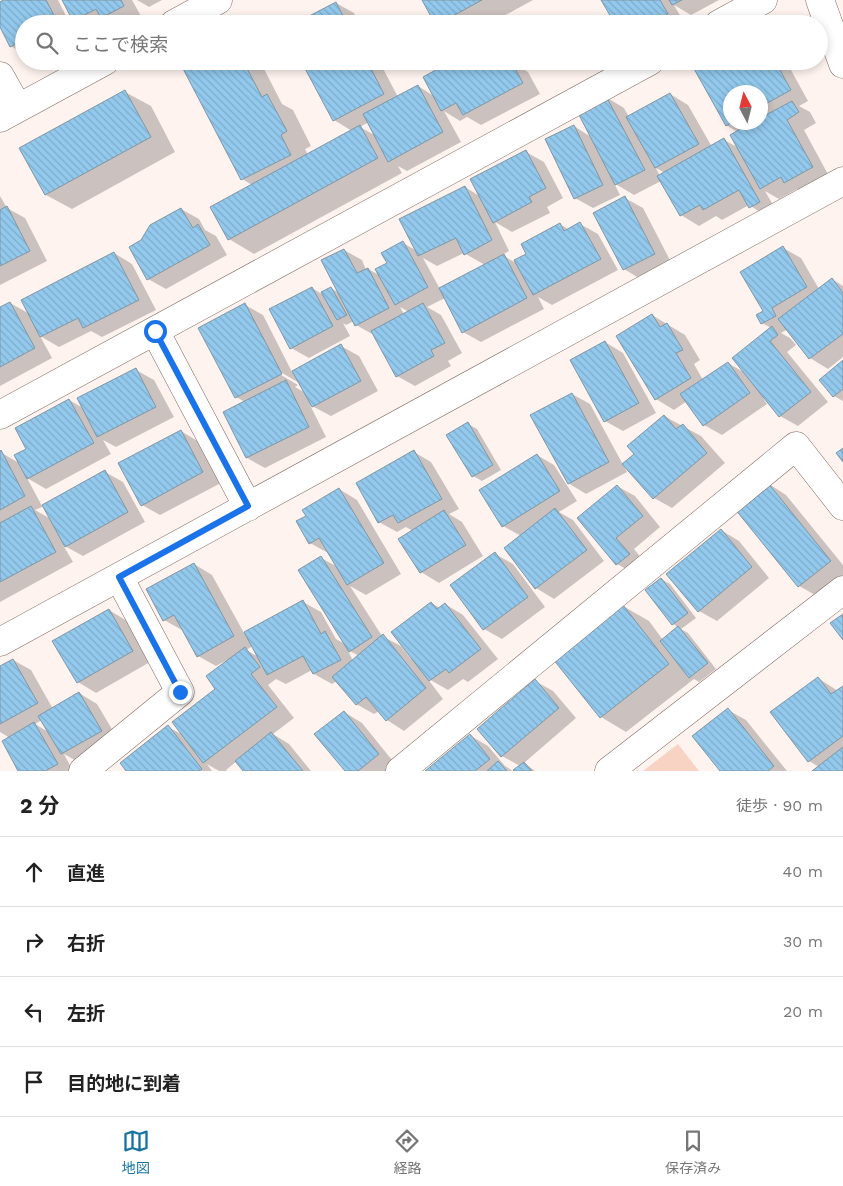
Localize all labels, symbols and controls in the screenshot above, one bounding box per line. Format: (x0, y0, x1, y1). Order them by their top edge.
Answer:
search box (15, 15, 828, 70)
icon: search (33, 29, 61, 57)
text: ここで検索 (73, 33, 168, 56)
north arrow (723, 85, 768, 130)
route start (144, 320, 167, 343)
route end (169, 681, 192, 704)
text: 2 分 (20, 793, 60, 818)
text: 徒歩 · 90 m (736, 796, 823, 815)
icon: ahead (20, 858, 48, 886)
text: 直進 (67, 862, 105, 885)
text: 40 m (783, 862, 823, 881)
icon: right (20, 928, 48, 956)
text: 右折 (67, 932, 105, 955)
text: 30 m (783, 932, 823, 951)
icon: left (20, 998, 48, 1026)
text: 左折 (67, 1002, 105, 1025)
text: 20 m (783, 1002, 823, 1021)
icon: arrive (20, 1068, 48, 1096)
text: 目的地に到着 (67, 1072, 181, 1095)
tab: 地図 (122, 1127, 150, 1177)
tab: 経路 (393, 1127, 421, 1177)
tab: 保存済み (665, 1127, 721, 1177)

